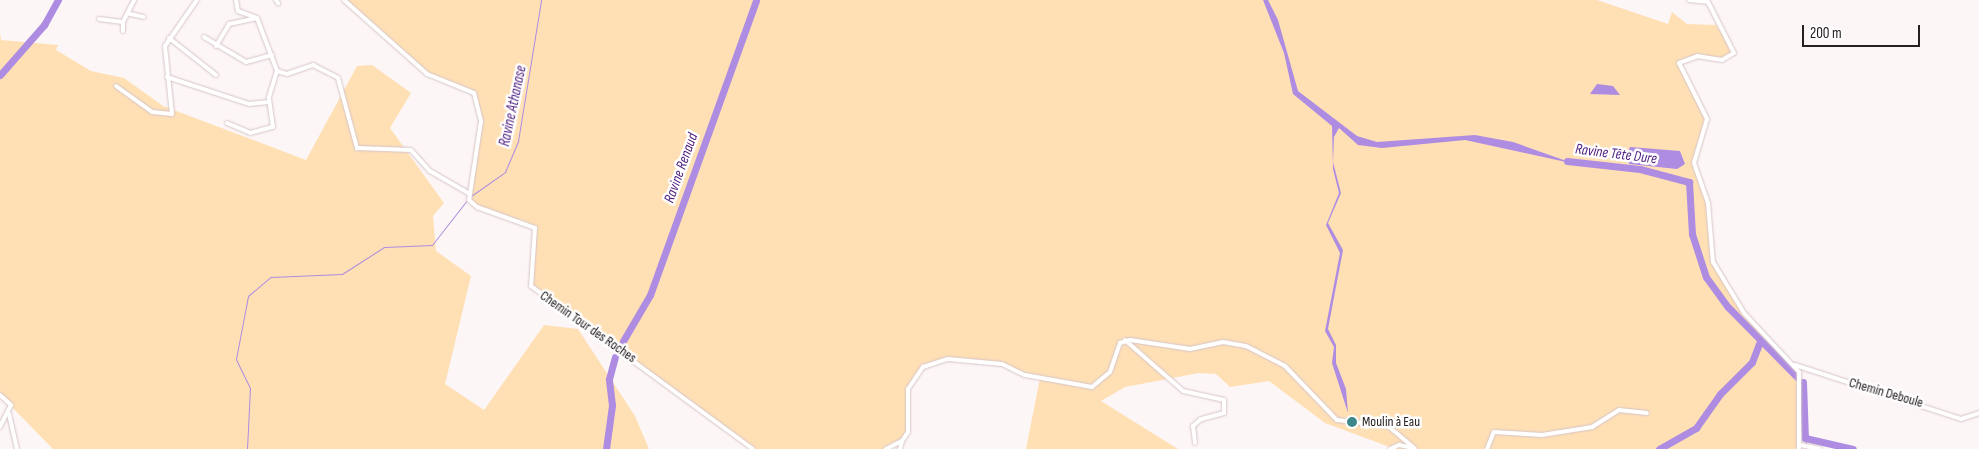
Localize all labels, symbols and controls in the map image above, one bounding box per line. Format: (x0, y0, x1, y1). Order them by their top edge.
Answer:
scale bar (1804, 15, 1922, 47)
text: 200 m (1810, 24, 1842, 43)
water label: Ravine Athanase (496, 64, 530, 148)
water label: Ravine Renaud (660, 131, 702, 205)
water label: Ravine Tête Dure (1574, 140, 1658, 168)
street label: Chemin Tour des Roches (537, 287, 639, 367)
street label: Chemin Deboule (1847, 374, 1925, 412)
place label: Moulin à Eau (1362, 414, 1420, 430)
marker: Moulin à Eau (1346, 416, 1358, 428)

